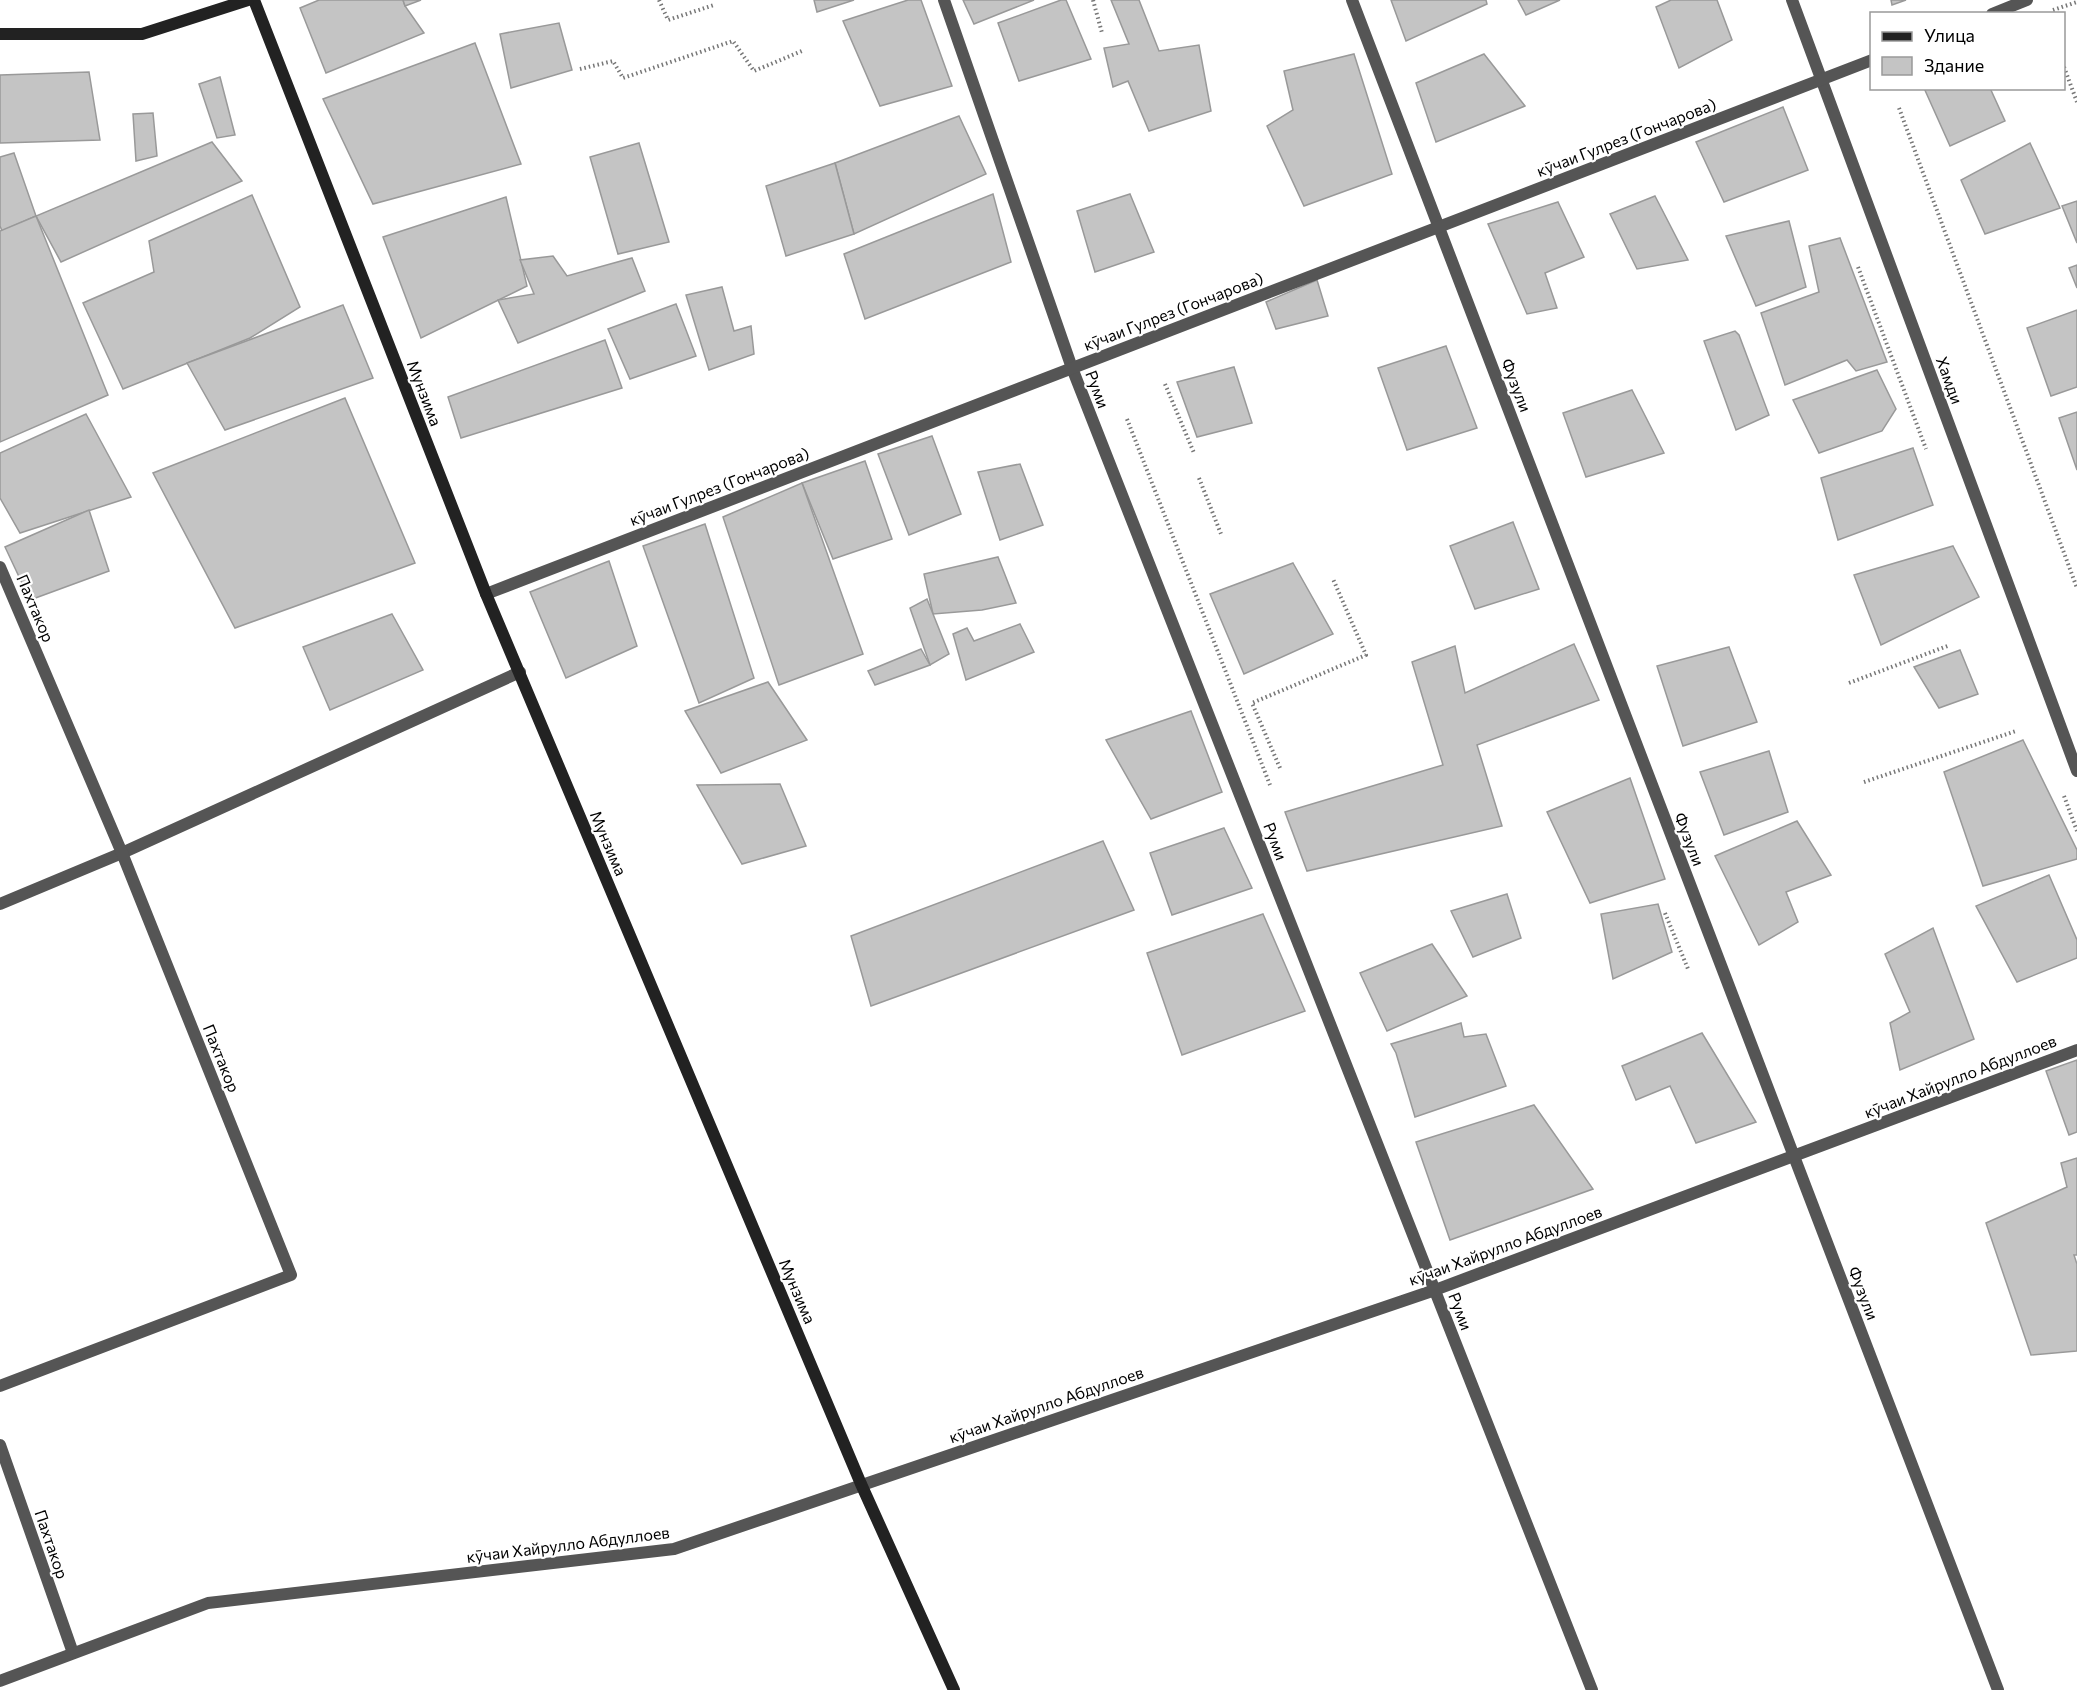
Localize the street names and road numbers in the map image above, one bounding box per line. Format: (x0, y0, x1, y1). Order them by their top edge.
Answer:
street label: кӯчаи Гулрез (Гончарова) (1534, 94, 1718, 180)
street label: кӯчаи Гулрез (Гончарова) (1081, 268, 1265, 354)
street label: Хамди (1933, 354, 1967, 406)
street label: Фузули (1498, 356, 1536, 414)
street label: Мунзима (404, 357, 446, 429)
street label: Руми (1082, 367, 1114, 411)
street label: кӯчаи Гулрез (Гончарова) (627, 443, 811, 529)
street label: Пахтакор (13, 571, 59, 645)
street label: Мунзима (587, 808, 631, 878)
street label: Фузули (1671, 810, 1709, 868)
street label: Руми (1260, 819, 1292, 863)
street label: Пахтакор (200, 1021, 244, 1095)
street label: кӯчаи Хайрулло Абдуллоев (1861, 1030, 2059, 1122)
street label: кӯчаи Хайрулло Абдуллоев (1406, 1201, 1604, 1289)
street label: Мунзима (776, 1256, 820, 1326)
street label: Фузули (1845, 1264, 1883, 1322)
street label: Руми (1445, 1289, 1477, 1333)
street label: кӯчаи Хайрулло Абдуллоев (946, 1362, 1146, 1446)
street label: Пахтакор (31, 1507, 73, 1581)
street label: кӯчаи Хайрулло Абдуллоев (465, 1522, 671, 1566)

